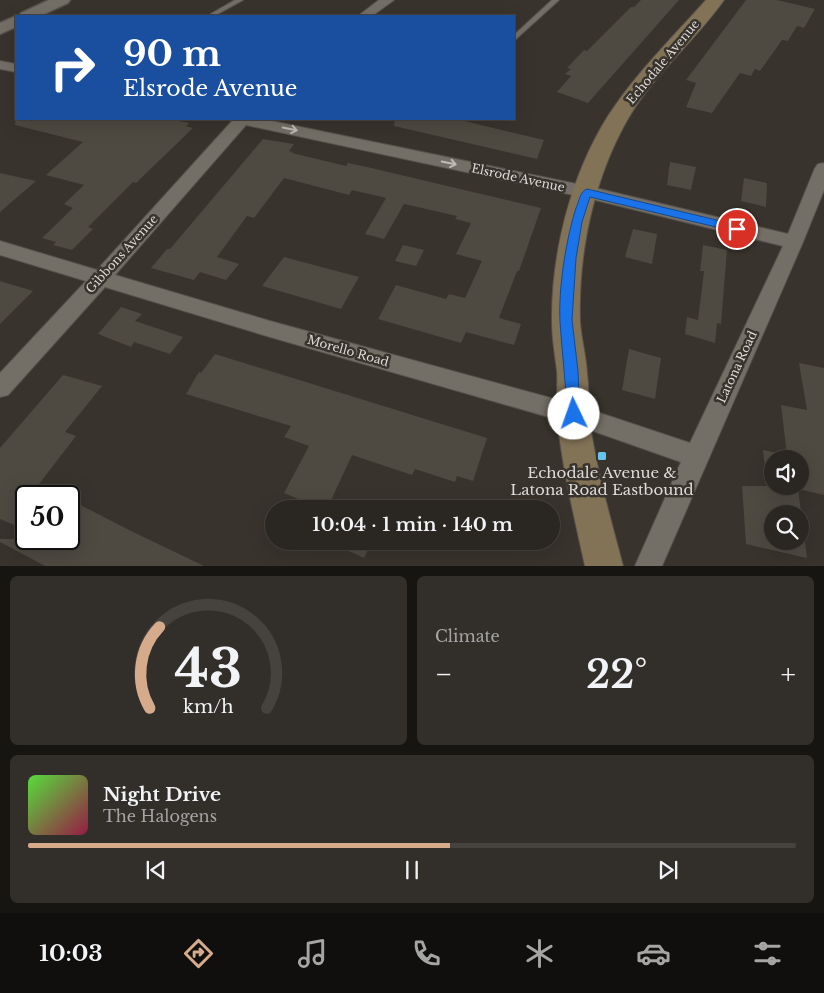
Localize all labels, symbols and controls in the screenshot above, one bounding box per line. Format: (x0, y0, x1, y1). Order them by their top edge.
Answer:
street label: Echodale Avenue (623, 16, 702, 107)
text: 90 m (123, 32, 221, 75)
icon: right (40, 35, 105, 100)
text: Elsrode Avenue (123, 75, 297, 102)
one-way arrow (282, 125, 298, 134)
one-way arrow (441, 159, 457, 168)
street label: Elsrode Avenue (470, 160, 566, 195)
pin (716, 208, 758, 250)
street label: Gibbons Avenue (82, 211, 161, 296)
icon: arrive (723, 215, 751, 243)
street label: Latona Road (713, 328, 760, 405)
street label: Morello Road (306, 332, 391, 369)
position arrow (547, 387, 599, 439)
marker: Echodale Avenue & Latona Road Eastbound (596, 450, 608, 462)
map controls (764, 450, 809, 550)
button: sound (764, 450, 809, 495)
place label: Echodale Avenue & Latona Road Eastbound (510, 463, 694, 499)
speed limit sign: 50 (15, 485, 80, 550)
button: search (764, 505, 809, 550)
text: 10:04 · 1 min · 140 m (312, 513, 513, 536)
text: Climate (435, 626, 500, 646)
text: 43 (175, 637, 242, 701)
text: 22° (586, 651, 647, 698)
text: − (435, 657, 453, 692)
text: + (781, 657, 796, 692)
text: km/h (183, 696, 234, 718)
text: Night Drive (103, 783, 221, 806)
text: The Halogens (103, 806, 217, 826)
icon: previous (142, 856, 170, 884)
icon: pause (398, 856, 426, 884)
icon: next (654, 856, 682, 884)
icon: directions (181, 936, 216, 971)
icon: music (295, 936, 330, 971)
icon: phone (409, 936, 444, 971)
icon: climate (522, 936, 557, 971)
icon: car (636, 936, 671, 971)
icon: filters (750, 936, 785, 971)
text: 10:03 (39, 940, 102, 967)

